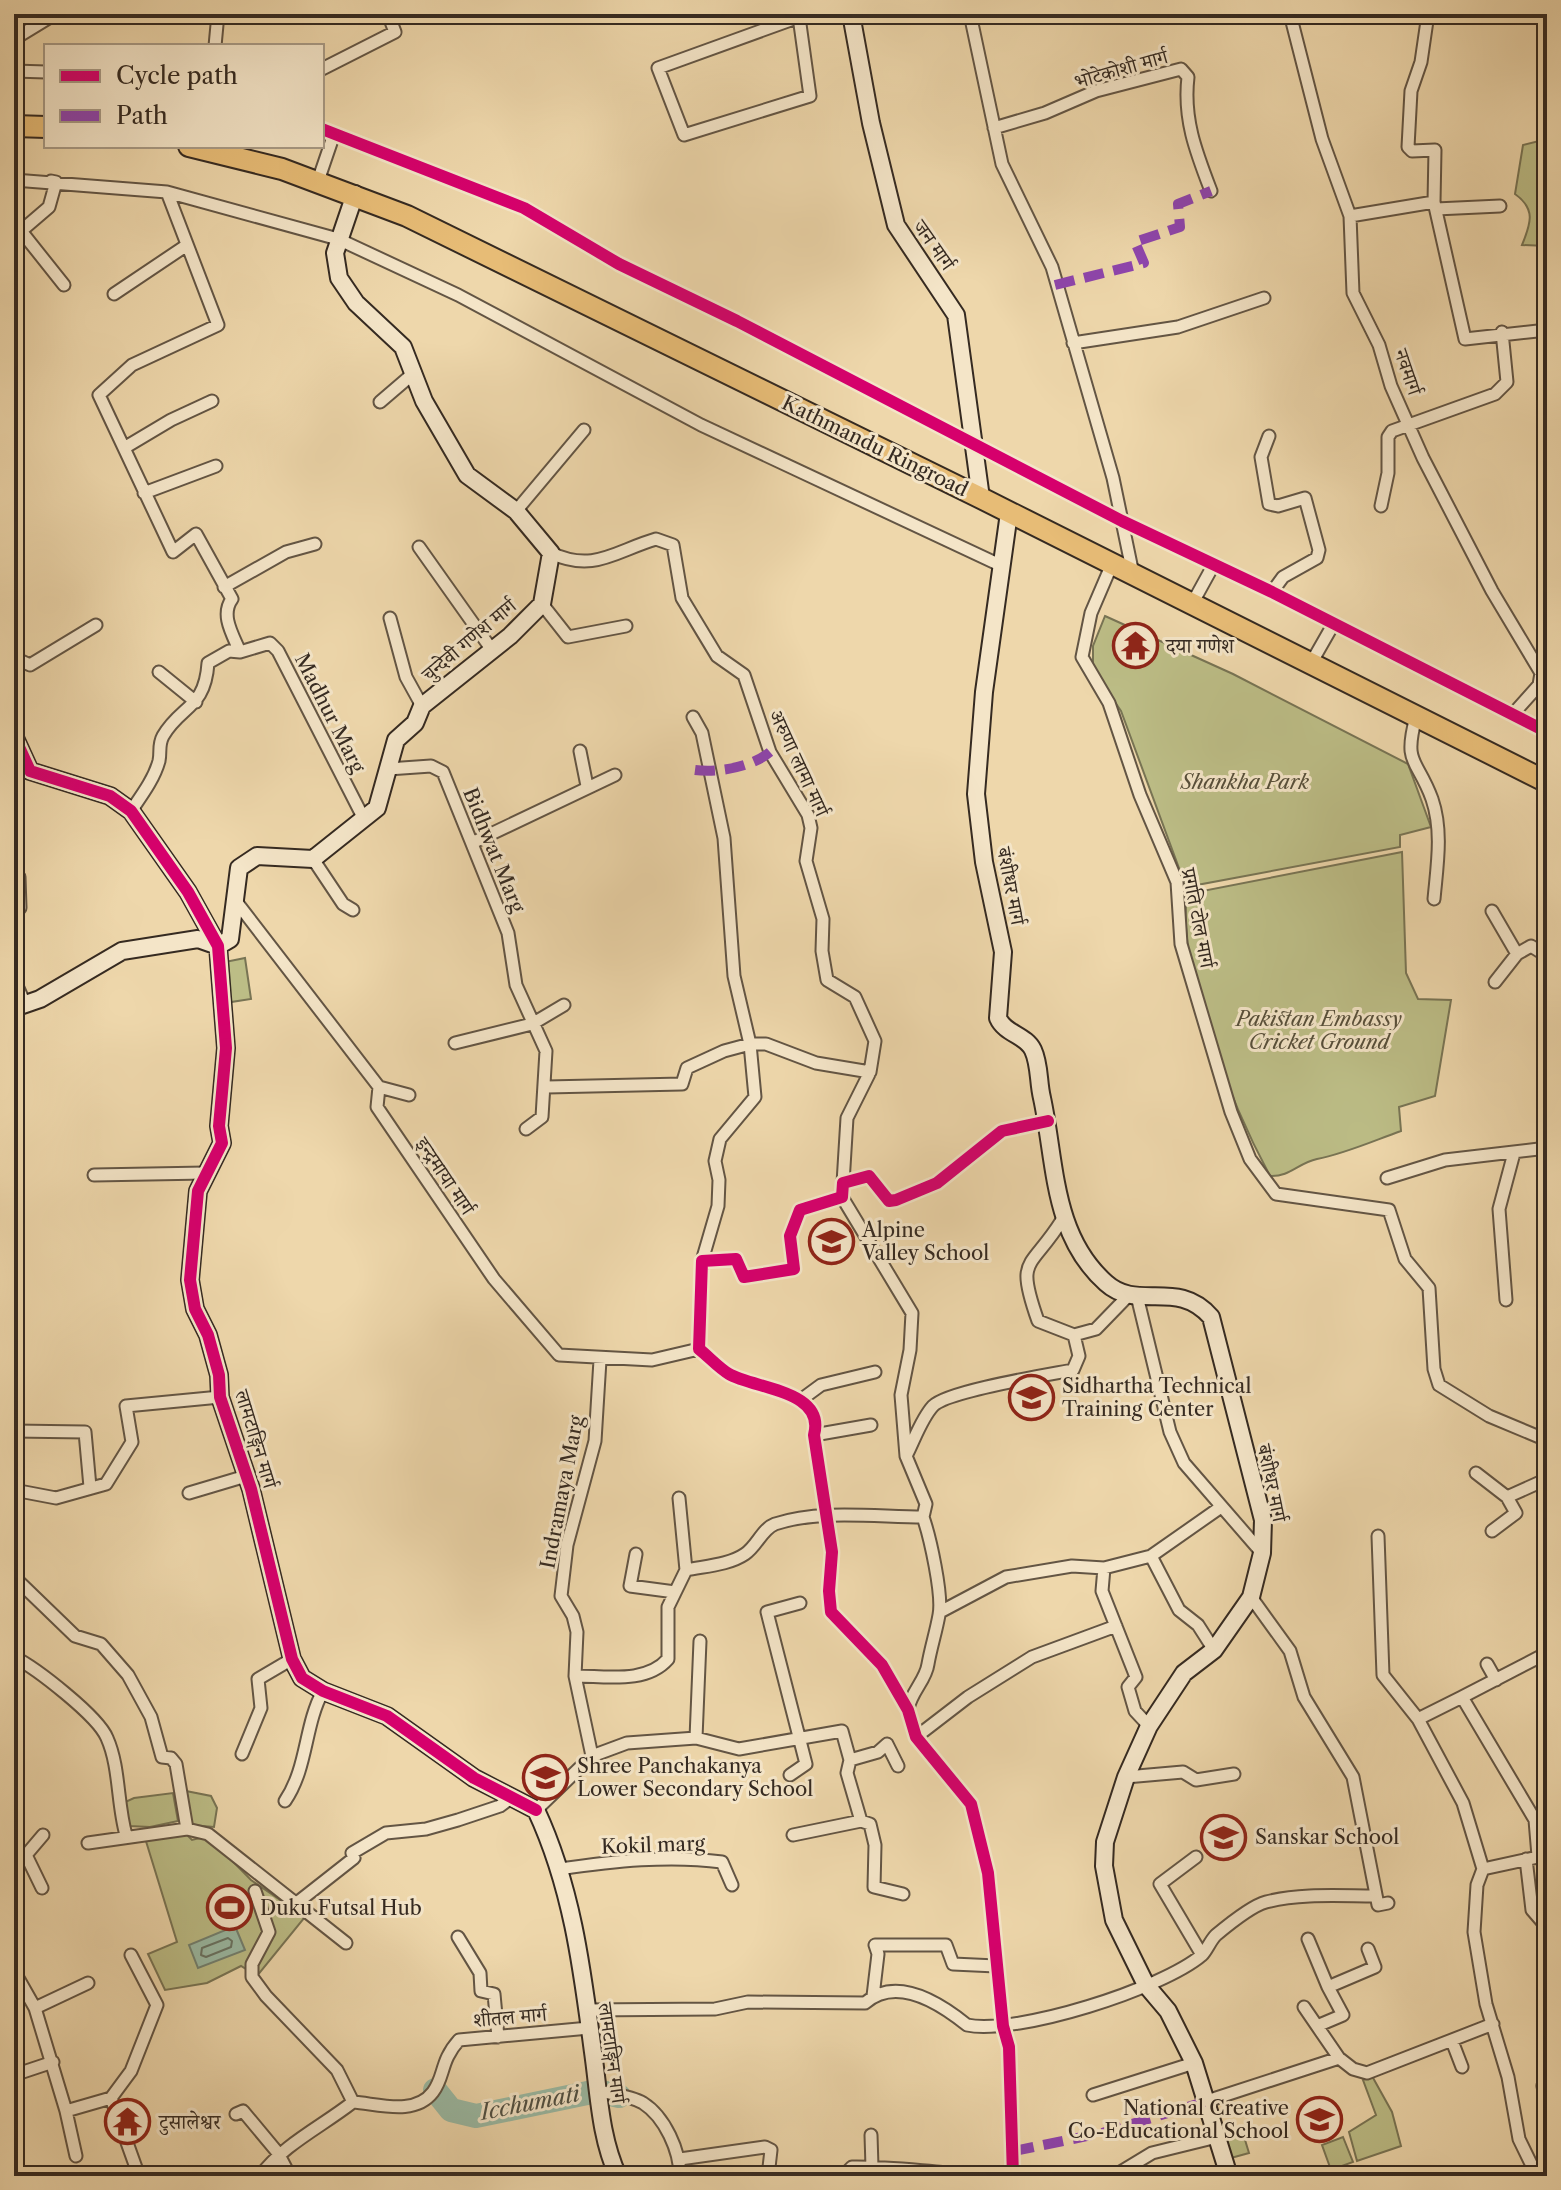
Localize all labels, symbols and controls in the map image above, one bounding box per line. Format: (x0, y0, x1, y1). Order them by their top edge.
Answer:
legend (44, 44, 324, 148)
street label: भोटेकोशी मार्ग (1072, 44, 1172, 94)
text: Cycle path (116, 61, 238, 90)
text: Path (116, 101, 168, 130)
street label: जन मार्ग (908, 215, 961, 276)
street label: नवमार्ग (1389, 345, 1427, 399)
street label: Kathmandu Ringroad (778, 390, 972, 502)
street label: चुन्देवी गणेश मार्ग (416, 593, 523, 689)
temple icon: दया गणेश (1111, 622, 1159, 670)
place label: दया गणेश (1165, 634, 1235, 658)
street label: Madhur Marg (290, 649, 371, 777)
street label: अरुणा लामा मार्ग (764, 706, 835, 821)
park label: Shankha Park (1180, 770, 1310, 794)
street label: Bidhwat Marg (458, 784, 530, 916)
street label: बंशीधर मार्ग (992, 844, 1031, 928)
street label: प्रगति टोल मार्ग (1176, 865, 1220, 971)
park label: Pakistan Embassy Cricket Ground (1234, 1007, 1402, 1054)
street label: इन्द्रमाया मार्ग (410, 1132, 480, 1220)
school or university icon: Alpine Valley School (807, 1217, 855, 1265)
place label: Alpine Valley School (861, 1218, 989, 1265)
school or university icon: Sidhartha Technical Training Center (1007, 1373, 1055, 1421)
place label: Sidhartha Technical Training Center (1062, 1374, 1251, 1421)
street label: लामटाङ्गिन मार्ग (229, 1386, 283, 1492)
street label: Indramaya Marg (535, 1413, 589, 1571)
street label: बंशीधर मार्ग (1252, 1441, 1292, 1525)
school or university icon: Shree Panchakanya Lower Secondary School (522, 1753, 570, 1801)
place label: Shree Panchakanya Lower Secondary School (577, 1754, 813, 1801)
school or university icon: Sanskar School (1200, 1813, 1248, 1861)
place label: Sanskar School (1255, 1825, 1399, 1849)
street label: Kokil marg (601, 1831, 706, 1859)
sports icon: Duku Futsal Hub (205, 1884, 253, 1932)
place label: Duku Futsal Hub (260, 1896, 422, 1920)
street label: लामटाङ्गिन मार्ग (593, 2000, 631, 2106)
street label: शीतल मार्ग (472, 2002, 549, 2032)
water label: Icchumati (476, 2080, 583, 2126)
school or university icon: National Creative Co-Educational School (1296, 2095, 1344, 2143)
place label: National Creative Co-Educational School (1068, 2096, 1289, 2143)
temple icon: टुसालेश्वर (104, 2098, 152, 2146)
place label: टुसालेश्वर (158, 2110, 222, 2136)

